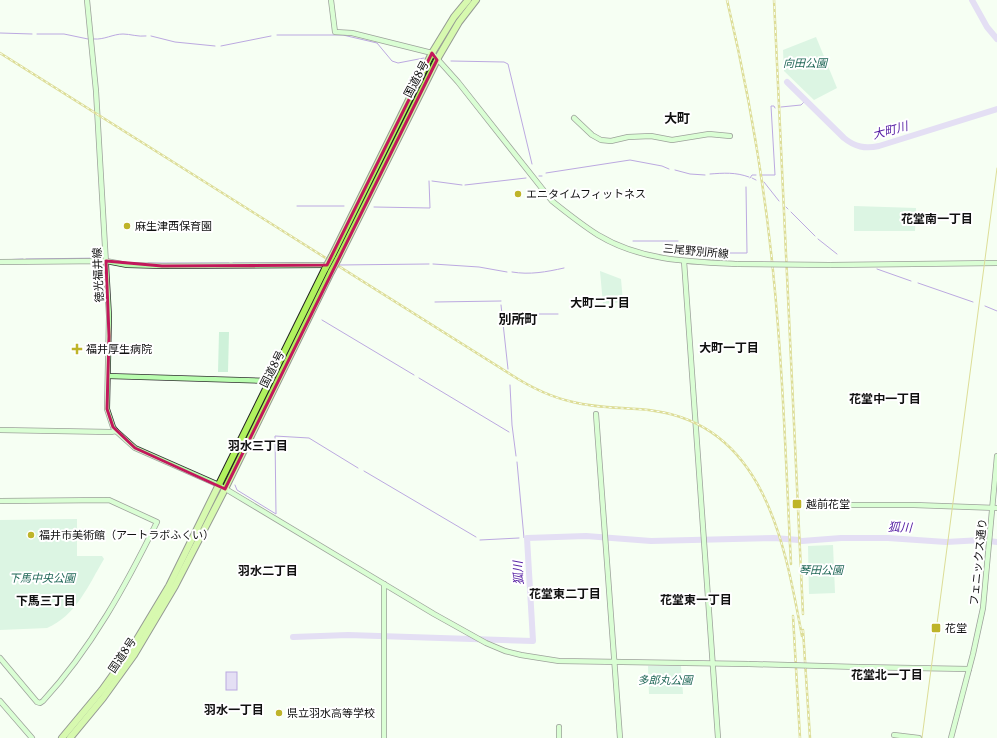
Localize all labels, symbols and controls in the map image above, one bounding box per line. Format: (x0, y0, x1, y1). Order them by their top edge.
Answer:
park label: 向田公園 (783, 56, 829, 70)
street label: 国道8号 (401, 58, 431, 100)
district label: 大町 (664, 110, 690, 127)
water label: 大町川 (871, 118, 911, 142)
place label: エニタイムフィットネス (526, 187, 646, 201)
marker: エニタイムフィットネス (513, 189, 523, 199)
district label: 花堂南一丁目 (901, 211, 973, 226)
place label: 麻生津西保育園 (135, 219, 212, 233)
marker: 麻生津西保育園 (122, 221, 132, 231)
street label: 三尾野別所線 (663, 241, 729, 261)
street label: 徳光福井線 (90, 247, 106, 303)
district label: 大町二丁目 (570, 295, 630, 310)
district label: 別所町 (498, 311, 538, 328)
district label: 大町一丁目 (699, 340, 759, 355)
place label: 福井厚生病院 (86, 342, 152, 356)
marker: 福井厚生病院 (71, 343, 83, 355)
street label: 国道8号 (257, 348, 287, 390)
district label: 花堂中一丁目 (849, 391, 921, 406)
district label: 羽水三丁目 (228, 438, 288, 453)
place label: 越前花堂 (806, 497, 850, 511)
marker: 越前花堂 (791, 498, 803, 510)
street label: フェニックス通り (966, 518, 990, 606)
water label: 狐川 (888, 519, 914, 535)
place label: 福井市美術館（アートラボふくい） (39, 528, 214, 542)
marker: 福井市美術館（アートラボふくい） (26, 530, 36, 540)
water label: 狐川 (510, 559, 526, 585)
district label: 羽水二丁目 (238, 563, 298, 578)
park label: 琴田公園 (799, 563, 845, 577)
park label: 下馬中央公園 (9, 571, 77, 585)
district label: 花堂東二丁目 (529, 586, 601, 601)
district label: 花堂東一丁目 (660, 592, 732, 607)
district label: 下馬三丁目 (16, 593, 76, 608)
place label: 花堂 (945, 621, 967, 635)
marker: 花堂 (930, 622, 942, 634)
street label: 国道8号 (105, 635, 139, 675)
district label: 花堂北一丁目 (851, 667, 923, 682)
park label: 多郎丸公園 (638, 673, 694, 687)
district label: 羽水一丁目 (204, 702, 264, 717)
place label: 県立羽水高等学校 (287, 706, 375, 720)
marker: 県立羽水高等学校 (274, 708, 284, 718)

